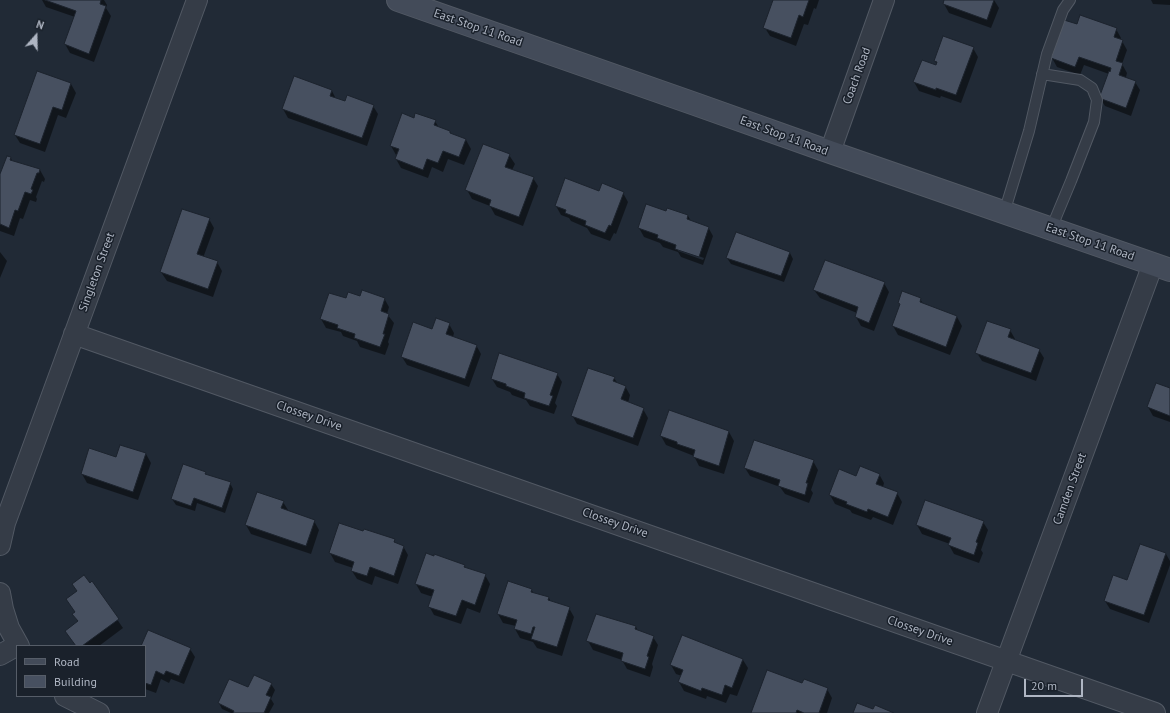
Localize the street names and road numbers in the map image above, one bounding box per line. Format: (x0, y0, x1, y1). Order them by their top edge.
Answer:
street label: East Stop 11 Road (432, 6, 524, 50)
street label: Coach Road (840, 46, 874, 106)
street label: East Stop 11 Road (738, 113, 830, 159)
street label: East Stop 11 Road (1044, 220, 1136, 264)
street label: Singleton Street (76, 231, 118, 313)
street label: Clossey Drive (274, 398, 344, 434)
street label: Camden Street (1050, 451, 1090, 527)
street label: Clossey Drive (580, 505, 650, 541)
street label: Clossey Drive (885, 613, 955, 649)

